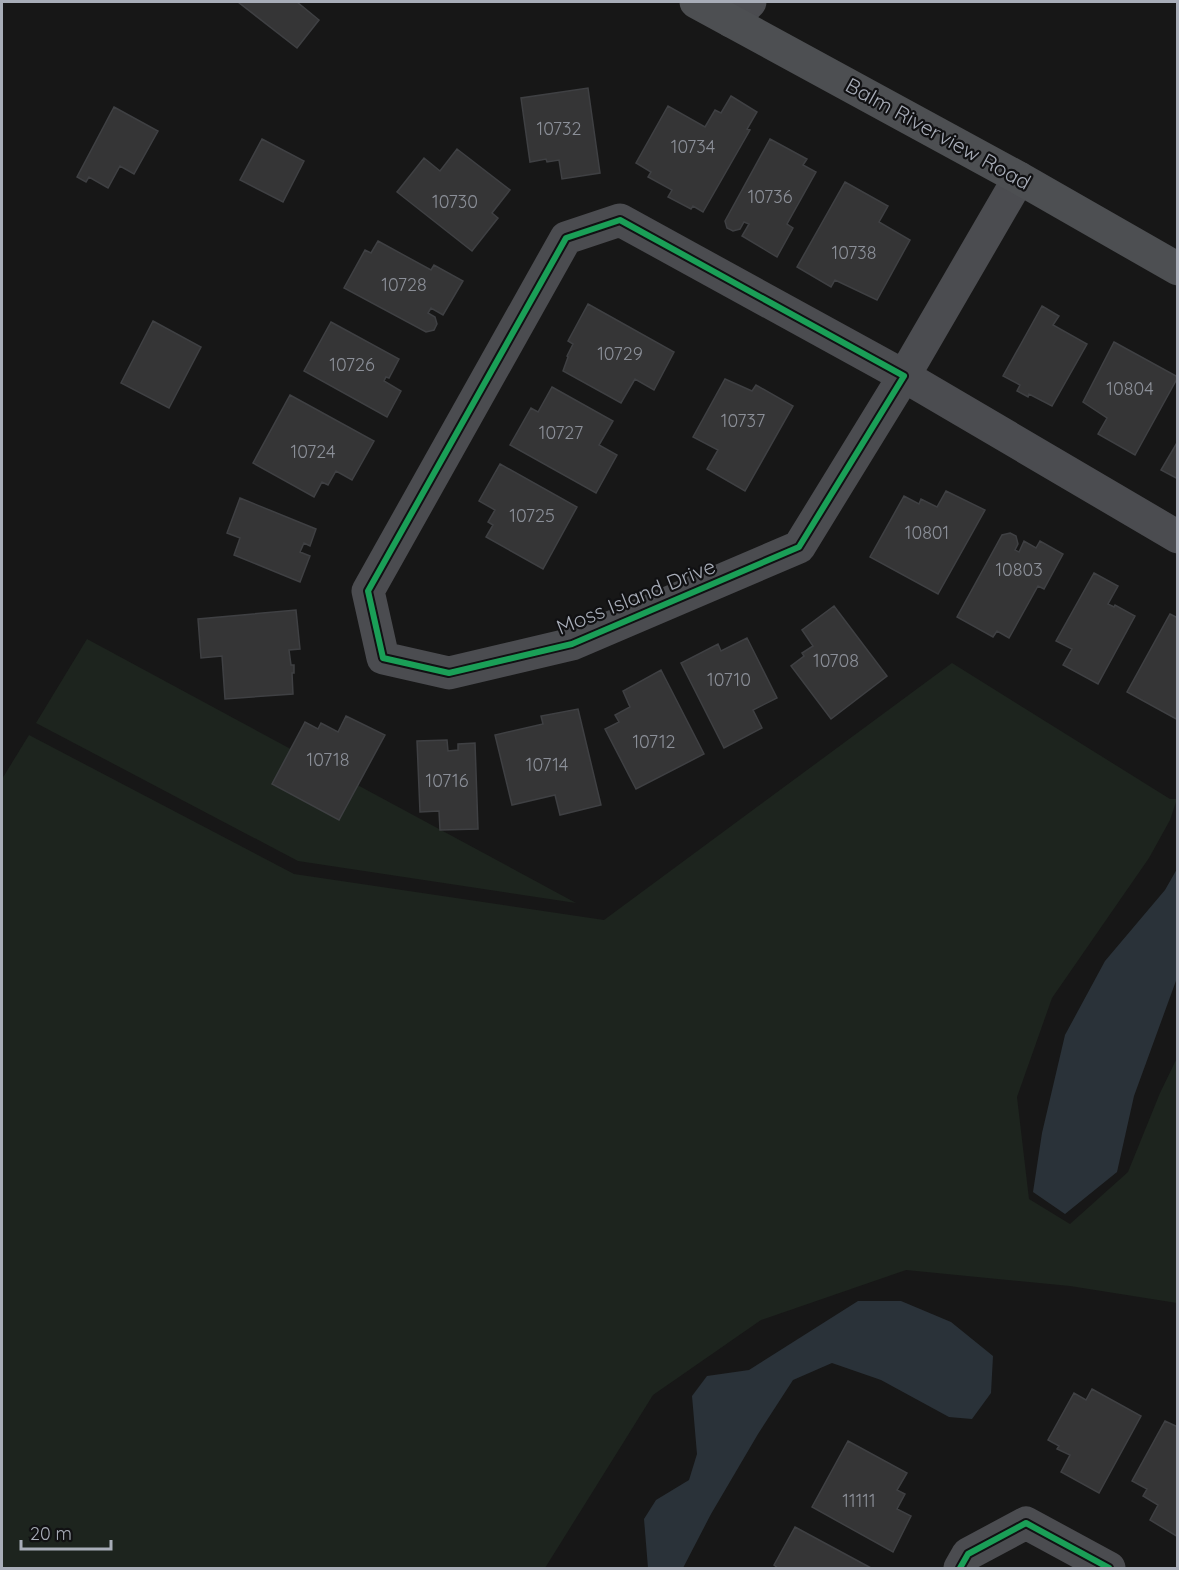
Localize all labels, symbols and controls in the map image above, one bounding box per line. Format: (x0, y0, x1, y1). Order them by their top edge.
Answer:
street label: Balm Riverview Road (841, 71, 1036, 195)
house number: 10732 (536, 117, 582, 140)
house number: 10734 (671, 135, 715, 158)
house number: 10736 (748, 185, 793, 208)
house number: 10730 (432, 190, 478, 213)
house number: 10738 (832, 241, 876, 264)
house number: 10728 (381, 273, 427, 296)
house number: 10729 (597, 342, 643, 365)
house number: 10726 (329, 353, 375, 376)
house number: 10804 (1106, 377, 1154, 400)
house number: 10737 (721, 409, 765, 432)
house number: 10727 (539, 421, 583, 444)
house number: 10724 (291, 440, 335, 463)
house number: 10725 (509, 504, 555, 527)
house number: 10801 (905, 521, 949, 544)
street label: Moss Island Drive (552, 552, 719, 640)
house number: 10803 (995, 558, 1043, 581)
house number: 10708 (813, 649, 859, 672)
house number: 10710 (707, 668, 751, 691)
house number: 10712 (632, 730, 676, 753)
house number: 10718 (307, 748, 349, 771)
house number: 10714 (526, 753, 568, 776)
house number: 10716 (426, 769, 469, 792)
house number: 11111 (842, 1489, 876, 1512)
scale bar (21, 1513, 111, 1551)
text: 20 m (30, 1522, 72, 1545)

